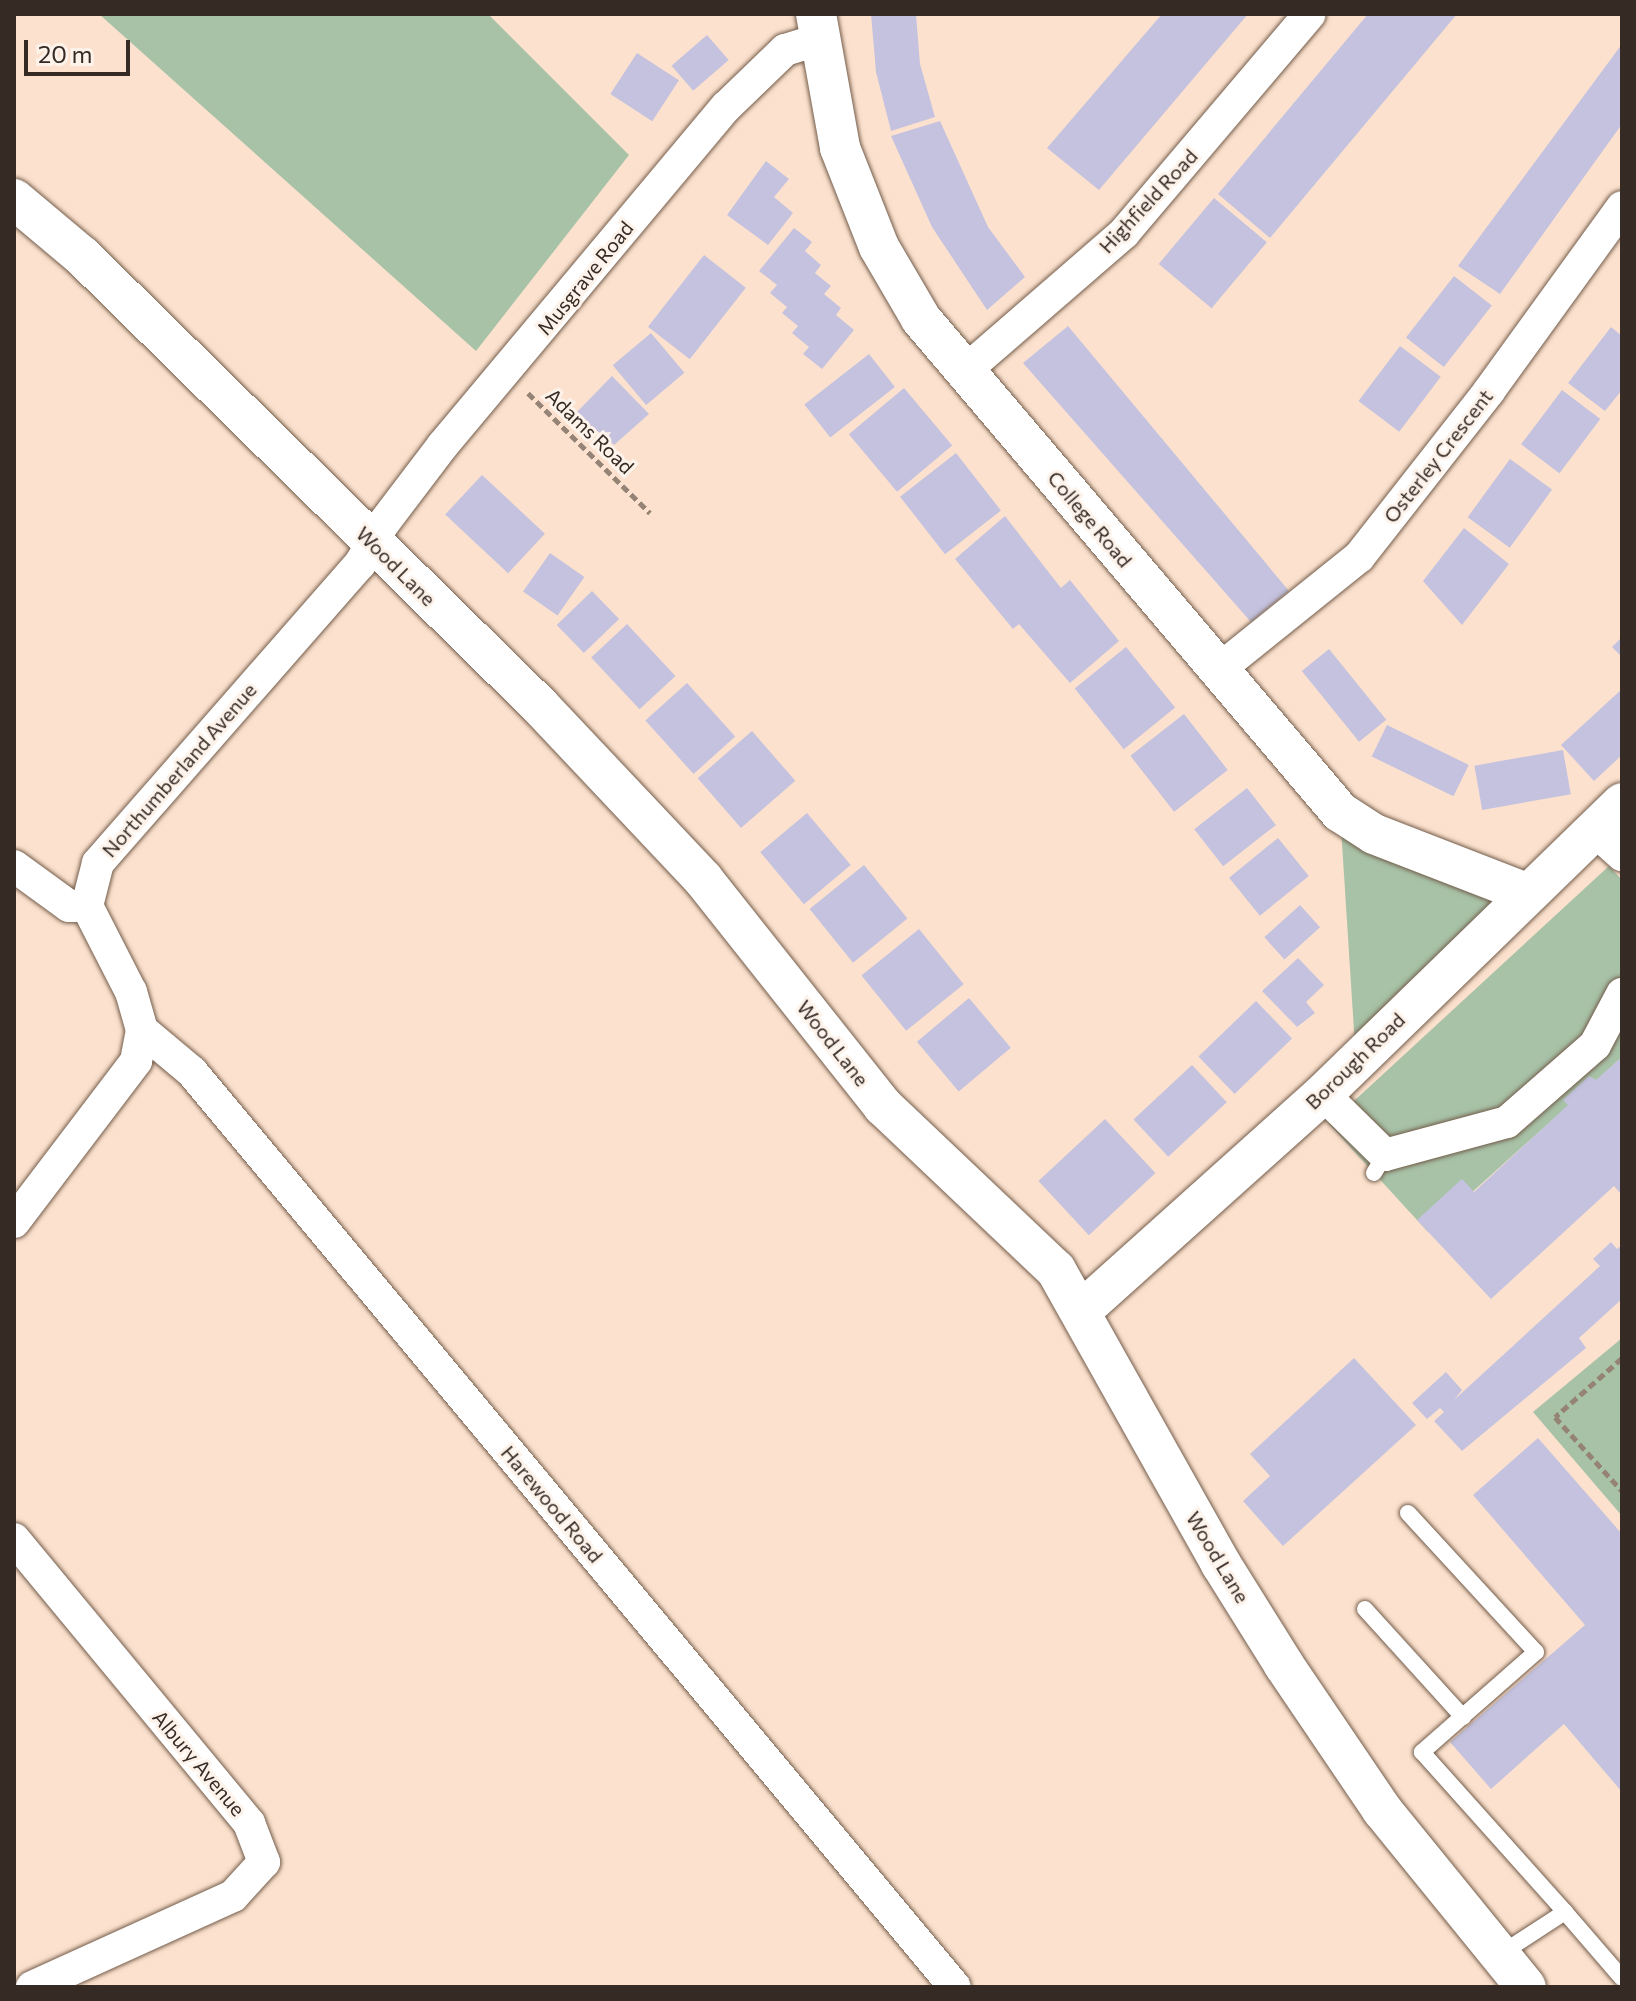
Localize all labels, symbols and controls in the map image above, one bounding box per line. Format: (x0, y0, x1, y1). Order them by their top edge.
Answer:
scale bar (28, 24, 134, 74)
text: 20 m (38, 39, 92, 68)
street label: Highfield Road (1094, 144, 1202, 258)
street label: Musgrave Road (532, 216, 638, 340)
street label: Adams Road (541, 383, 639, 479)
street label: Osterley Crescent (1378, 385, 1498, 527)
street label: College Road (1043, 466, 1137, 572)
street label: Wood Lane (351, 521, 441, 611)
street label: Northumberland Avenue (97, 678, 261, 862)
street label: Wood Lane (792, 995, 874, 1091)
street label: Borough Road (1300, 1008, 1410, 1114)
street label: Harewood Road (496, 1441, 608, 1567)
street label: Wood Lane (1181, 1507, 1255, 1607)
street label: Albury Avenue (148, 1705, 250, 1821)

